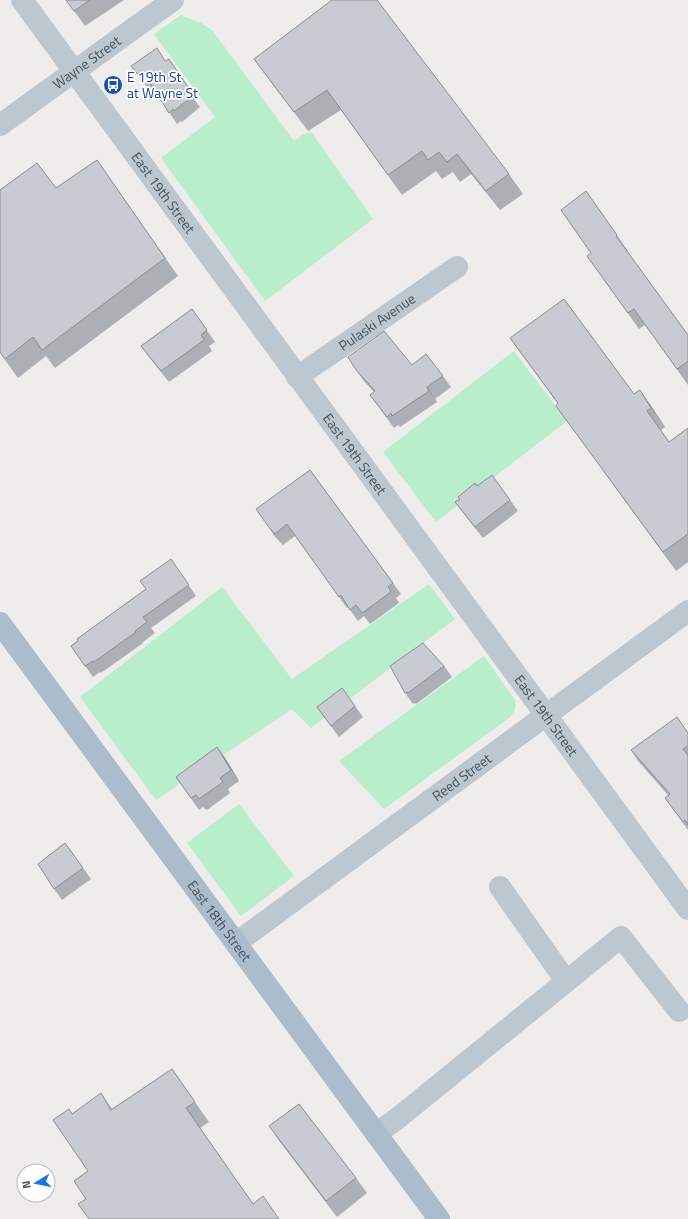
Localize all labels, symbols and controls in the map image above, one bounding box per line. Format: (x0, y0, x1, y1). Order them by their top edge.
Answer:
street label: Wayne Street (48, 30, 125, 94)
place label: E 19th St at Wayne St (127, 66, 198, 103)
bus stop icon: E 19th St at Wayne St (102, 74, 124, 96)
street label: East 19th Street (127, 147, 201, 238)
street label: Pulaski Avenue (334, 288, 419, 356)
street label: East 19th Street (318, 409, 392, 499)
street label: East 19th Street (510, 670, 584, 760)
street label: Reed Street (427, 748, 496, 806)
street label: East 18th Street (183, 875, 257, 966)
north arrow (16, 1163, 56, 1203)
text: N (18, 1180, 35, 1190)

